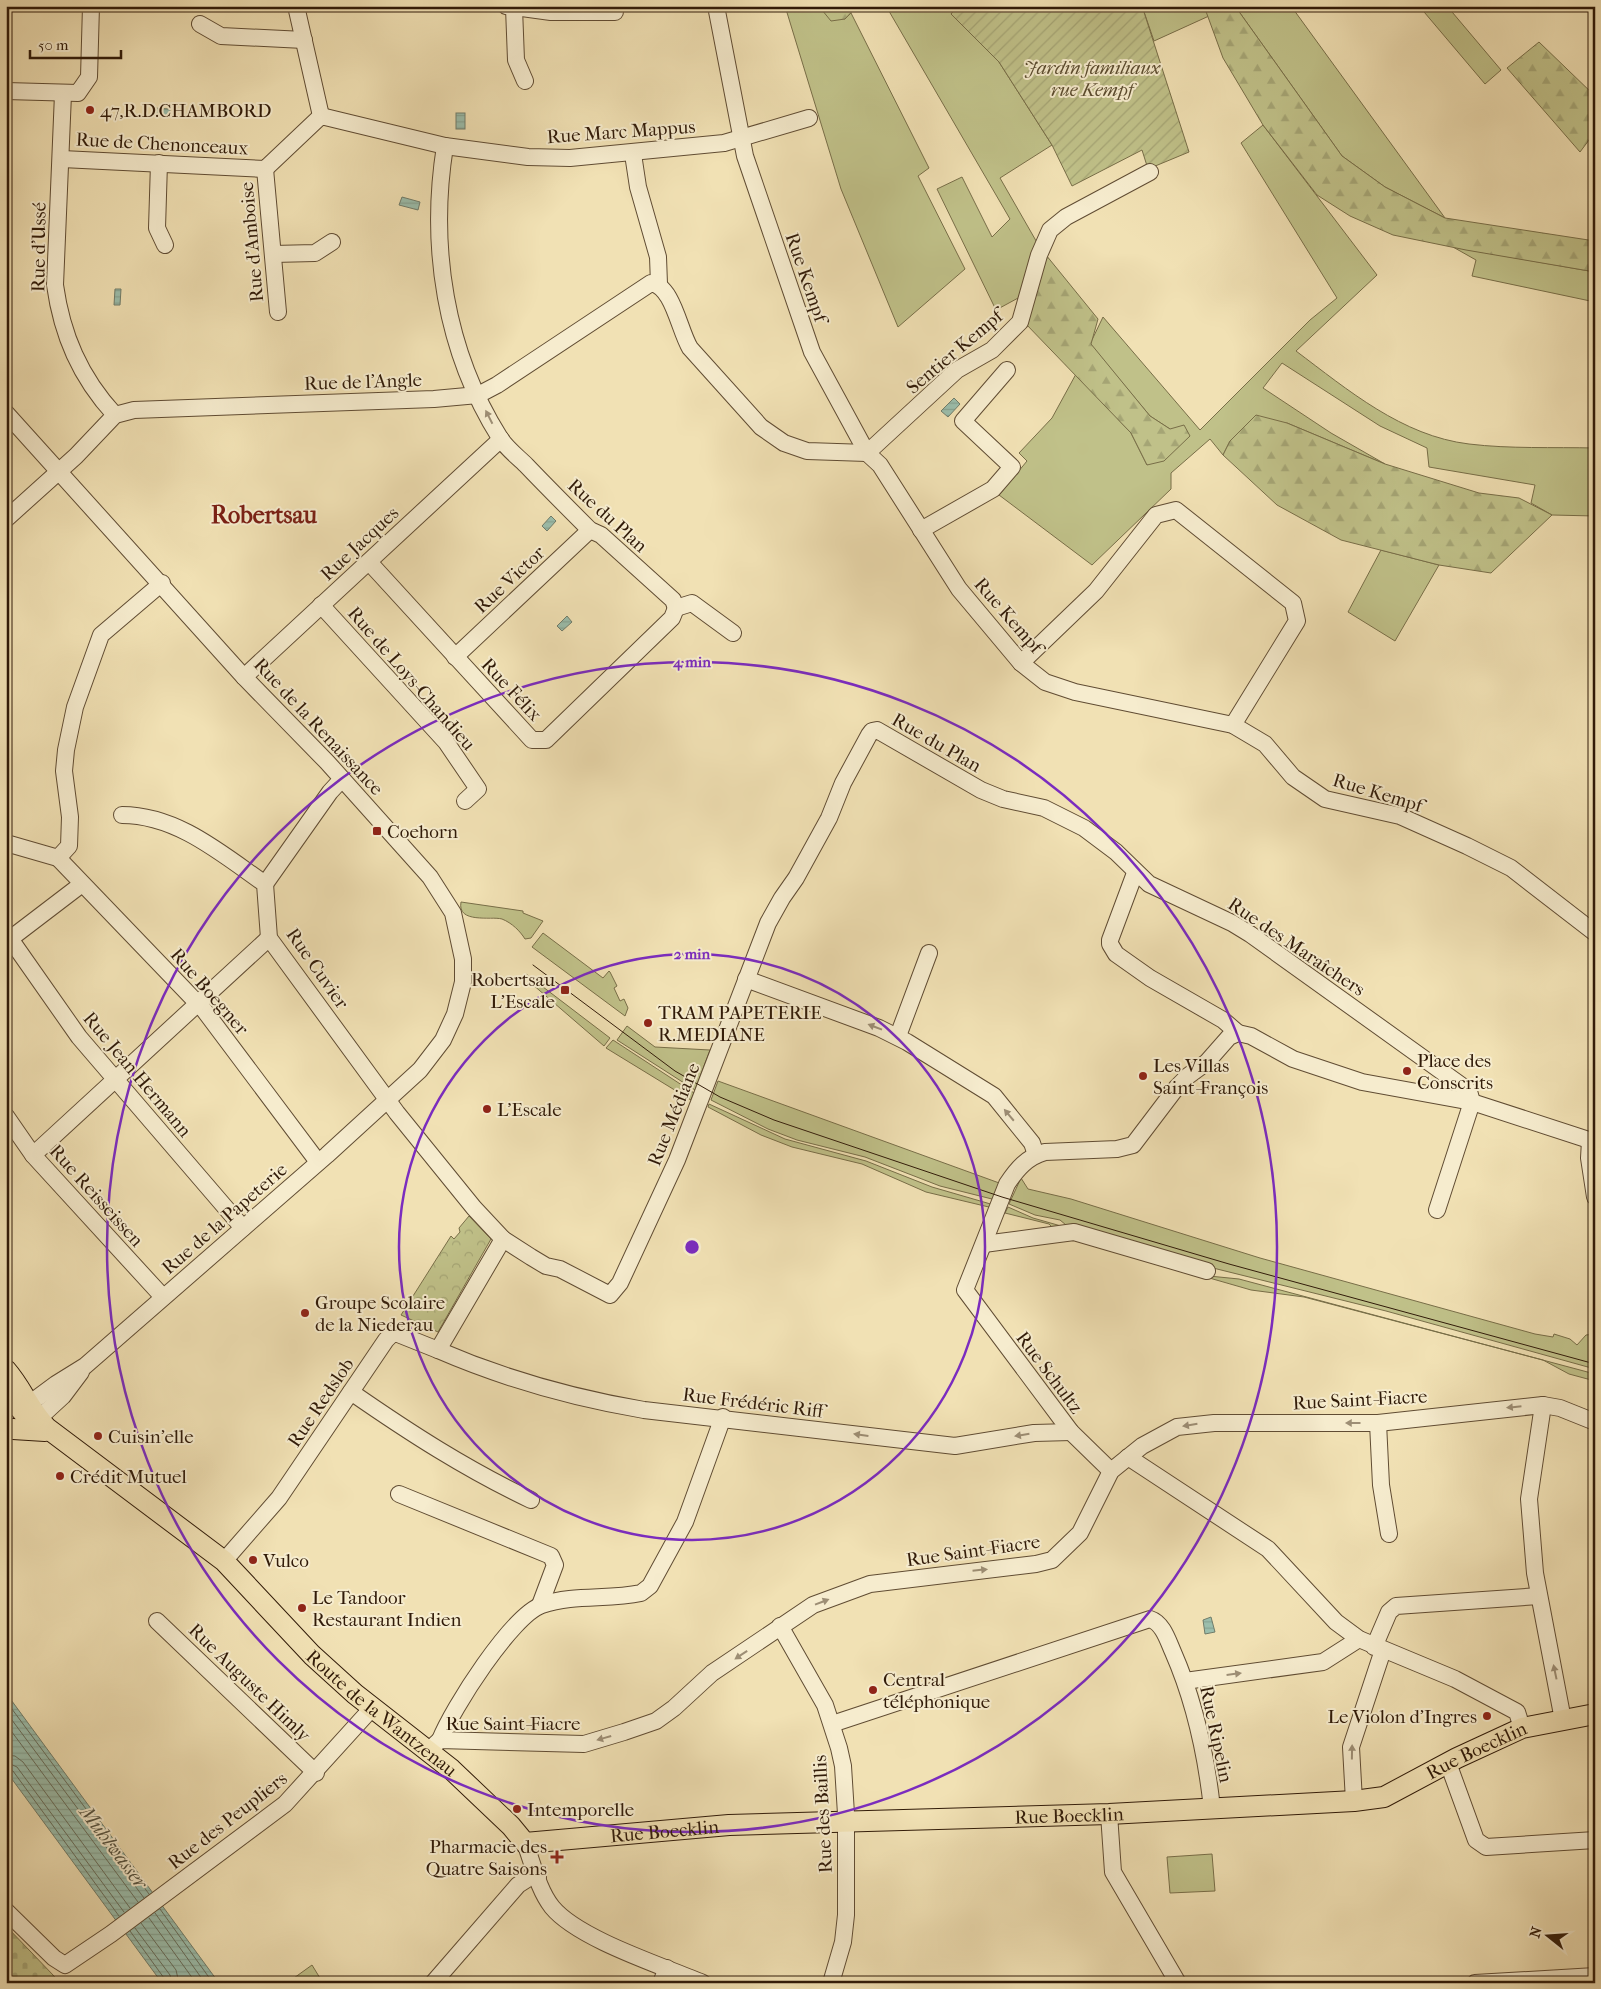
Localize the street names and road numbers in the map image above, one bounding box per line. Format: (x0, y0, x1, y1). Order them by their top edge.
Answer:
street label: Rue Marc Mappus (546, 116, 696, 148)
street label: Rue de Chenonceaux (75, 128, 249, 160)
street label: Rue d'Amboise (236, 181, 268, 303)
street label: Rue d'Ussé (27, 202, 51, 292)
street label: Rue Kempf (781, 230, 833, 328)
street label: Sentier Kempf (902, 303, 1010, 398)
street label: Rue de l'Angle (304, 369, 422, 395)
street label: Rue du Plan (563, 474, 652, 557)
street label: Rue Jacques (316, 502, 403, 585)
street label: Rue Victor (470, 541, 550, 618)
street label: Rue Kempf (970, 573, 1049, 661)
street label: Rue de Loys-Chandieu (343, 602, 480, 755)
street label: Rue de la Renaissance (249, 654, 388, 800)
street label: Rue Félix (477, 654, 546, 726)
street label: Rue du Plan (888, 709, 985, 777)
street label: Rue Kempf (1330, 769, 1429, 818)
street label: Rue des Maraîchers (1224, 893, 1369, 1001)
street label: Rue Cuvier (281, 924, 354, 1014)
street label: Rue Boegner (166, 944, 253, 1040)
street label: Rue Jean Hermann (78, 1008, 196, 1142)
street label: Rue Médiane (643, 1060, 705, 1169)
street label: Rue Reisseissen (45, 1140, 148, 1251)
street label: Rue de la Papeterie (158, 1158, 292, 1279)
street label: Rue Schultz (1011, 1327, 1087, 1418)
street label: Rue Redslob (283, 1354, 359, 1451)
street label: Rue Frédéric Riff (681, 1383, 829, 1423)
street label: Rue Saint-Fiacre (1292, 1385, 1428, 1415)
street label: Rue Saint-Fiacre (905, 1531, 1041, 1571)
street label: Rue Auguste Himly (184, 1619, 315, 1747)
street label: Route de la Wantzenau (301, 1645, 461, 1782)
street label: Rue Ripelin (1195, 1684, 1237, 1785)
street label: Rue Saint-Fiacre (446, 1713, 580, 1735)
street label: Rue Boecklin (1422, 1717, 1530, 1785)
street label: Rue des Baillis (809, 1754, 837, 1874)
street label: Rue des Peupliers (164, 1768, 291, 1874)
street label: Rue Boecklin (1014, 1803, 1124, 1829)
street label: Rue Boecklin (609, 1816, 720, 1847)

